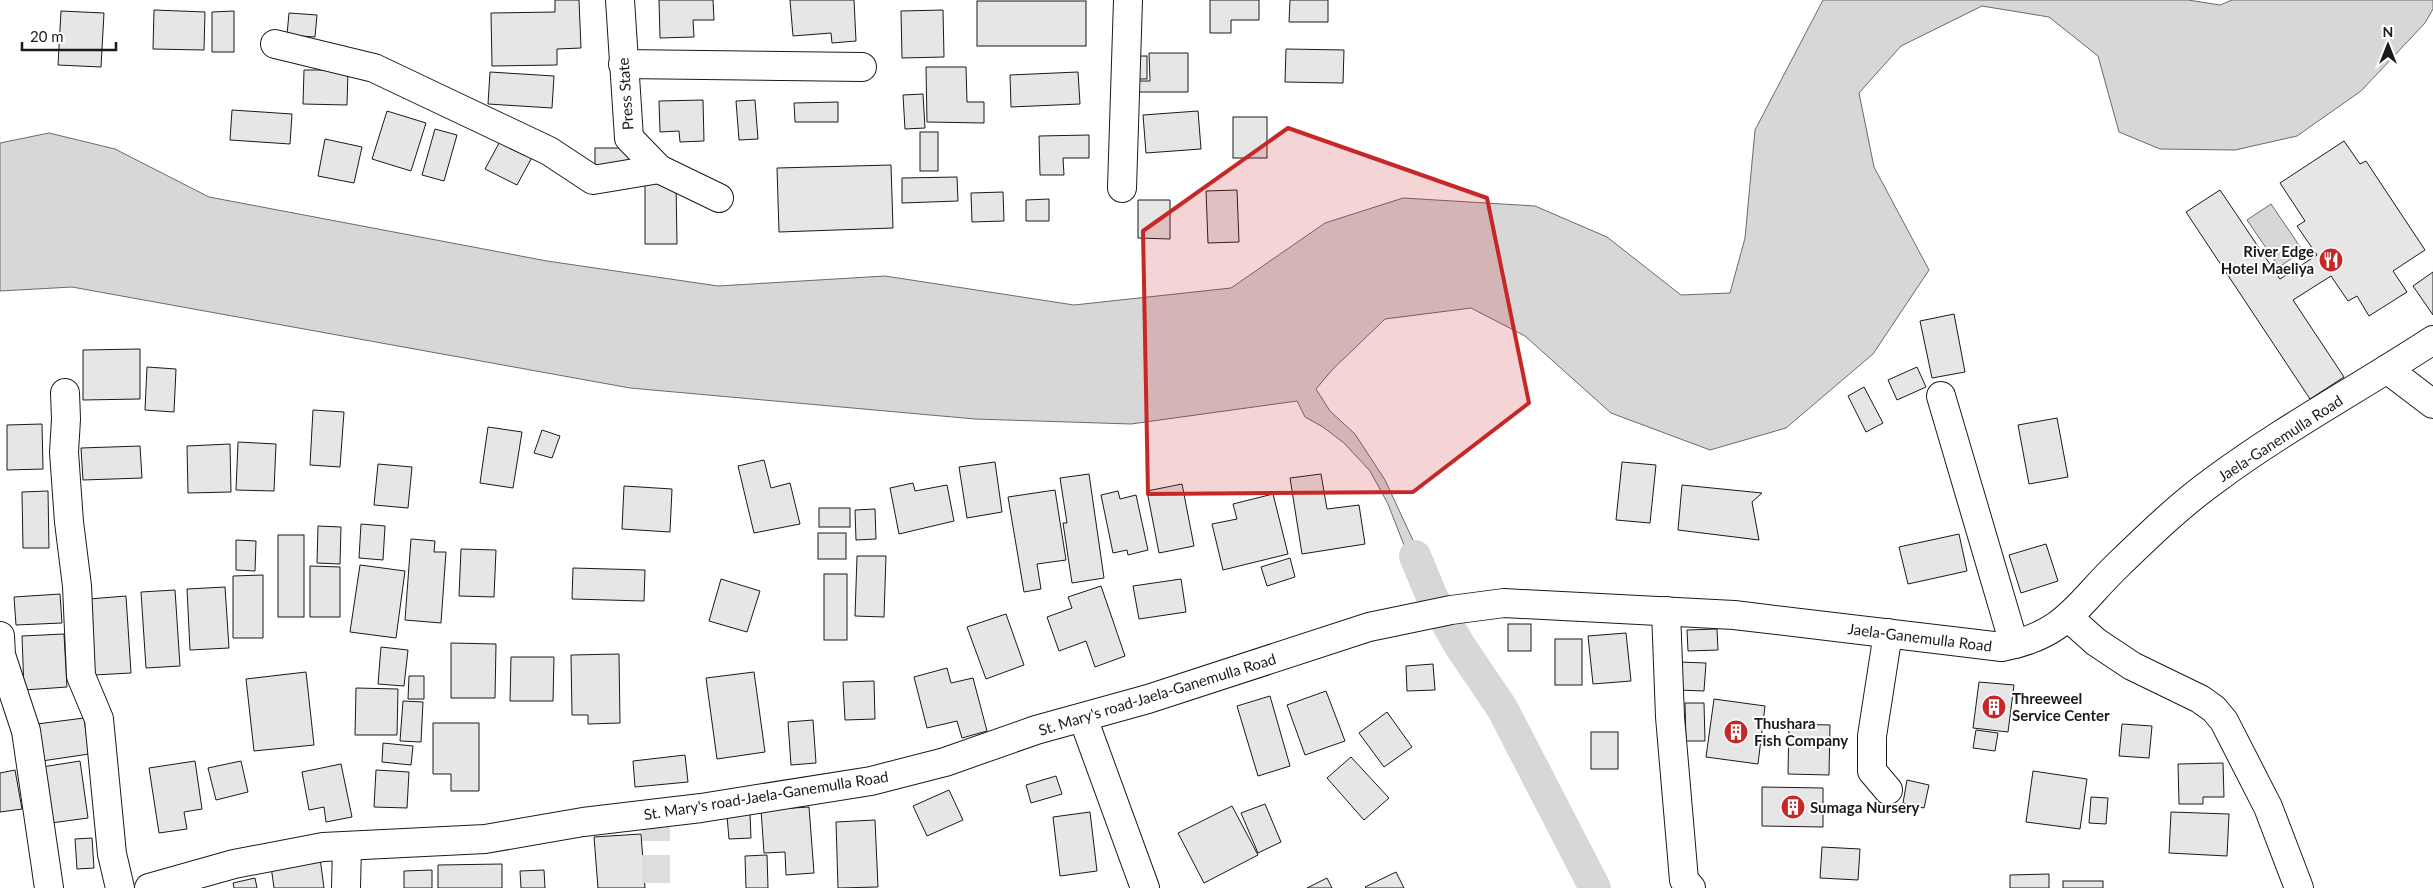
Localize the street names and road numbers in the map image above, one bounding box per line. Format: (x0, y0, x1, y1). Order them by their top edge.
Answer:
street label: Press State (613, 57, 637, 131)
street label: Jaela-Ganemulla Road (2214, 391, 2346, 485)
street label: Jaela-Ganemulla Road (1847, 619, 1993, 655)
street label: St. Mary's road-Jaela-Ganemulla Road (1036, 649, 1278, 739)
street label: St. Mary's road-Jaela-Ganemulla Road (642, 767, 890, 823)

